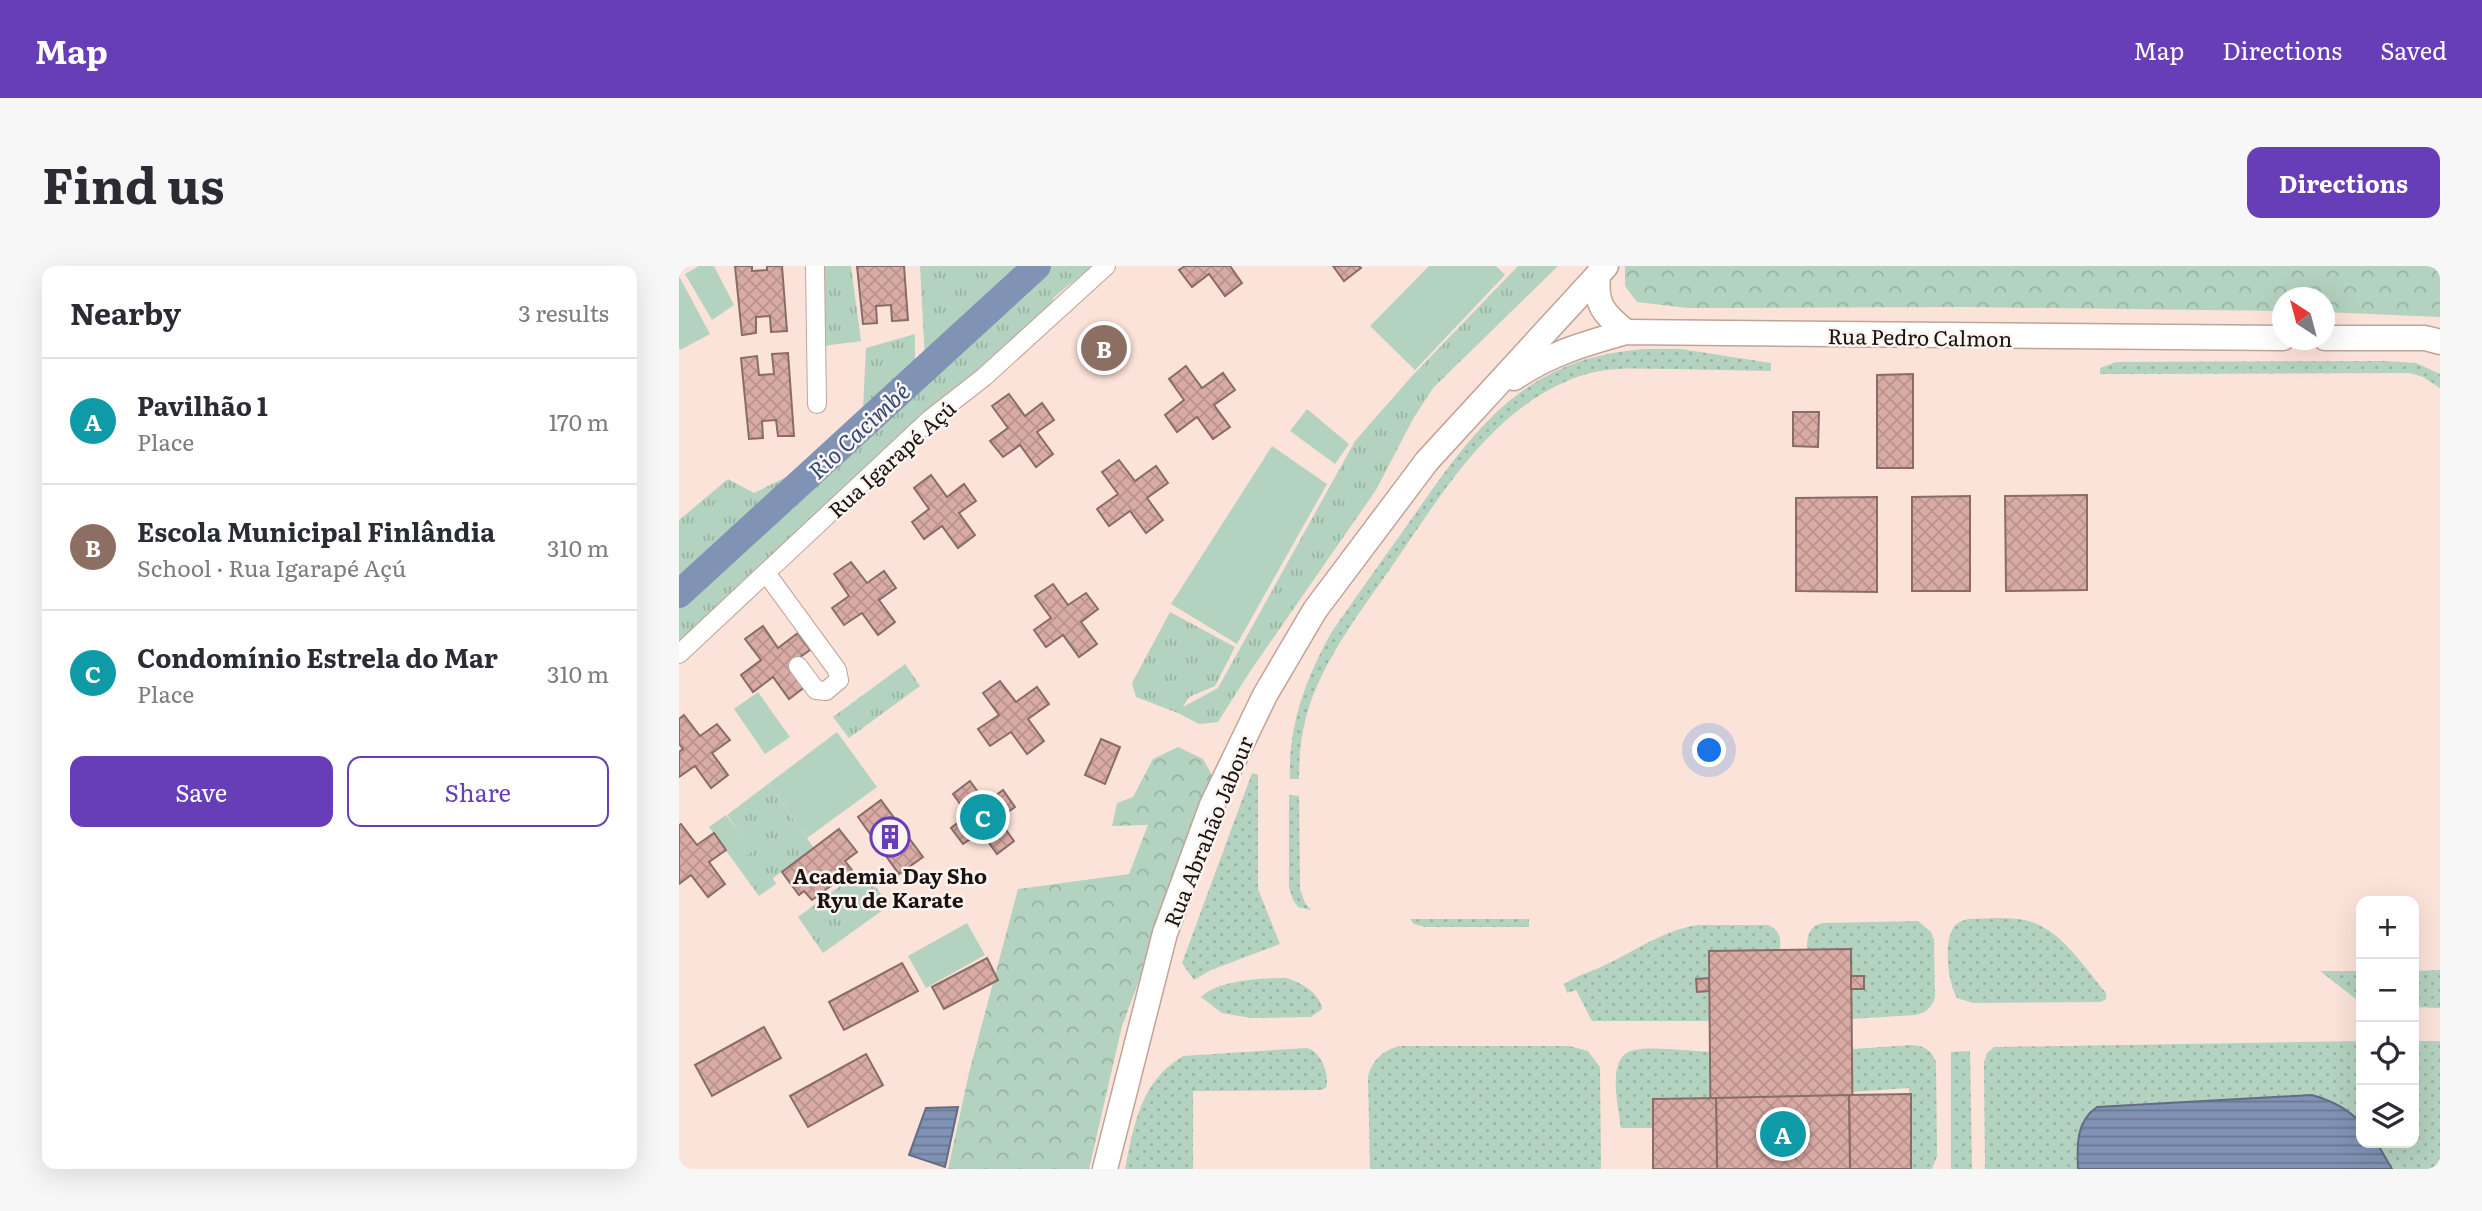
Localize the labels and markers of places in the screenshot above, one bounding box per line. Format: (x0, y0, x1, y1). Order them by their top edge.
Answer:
pin: B (1081, 322, 1127, 374)
pin: C (960, 791, 1006, 843)
building icon: Academia Day Sho Ryu de Karate (869, 816, 911, 858)
place label: Academia Day Sho Ryu de Karate (793, 859, 987, 914)
pin: A (1760, 1108, 1806, 1160)

